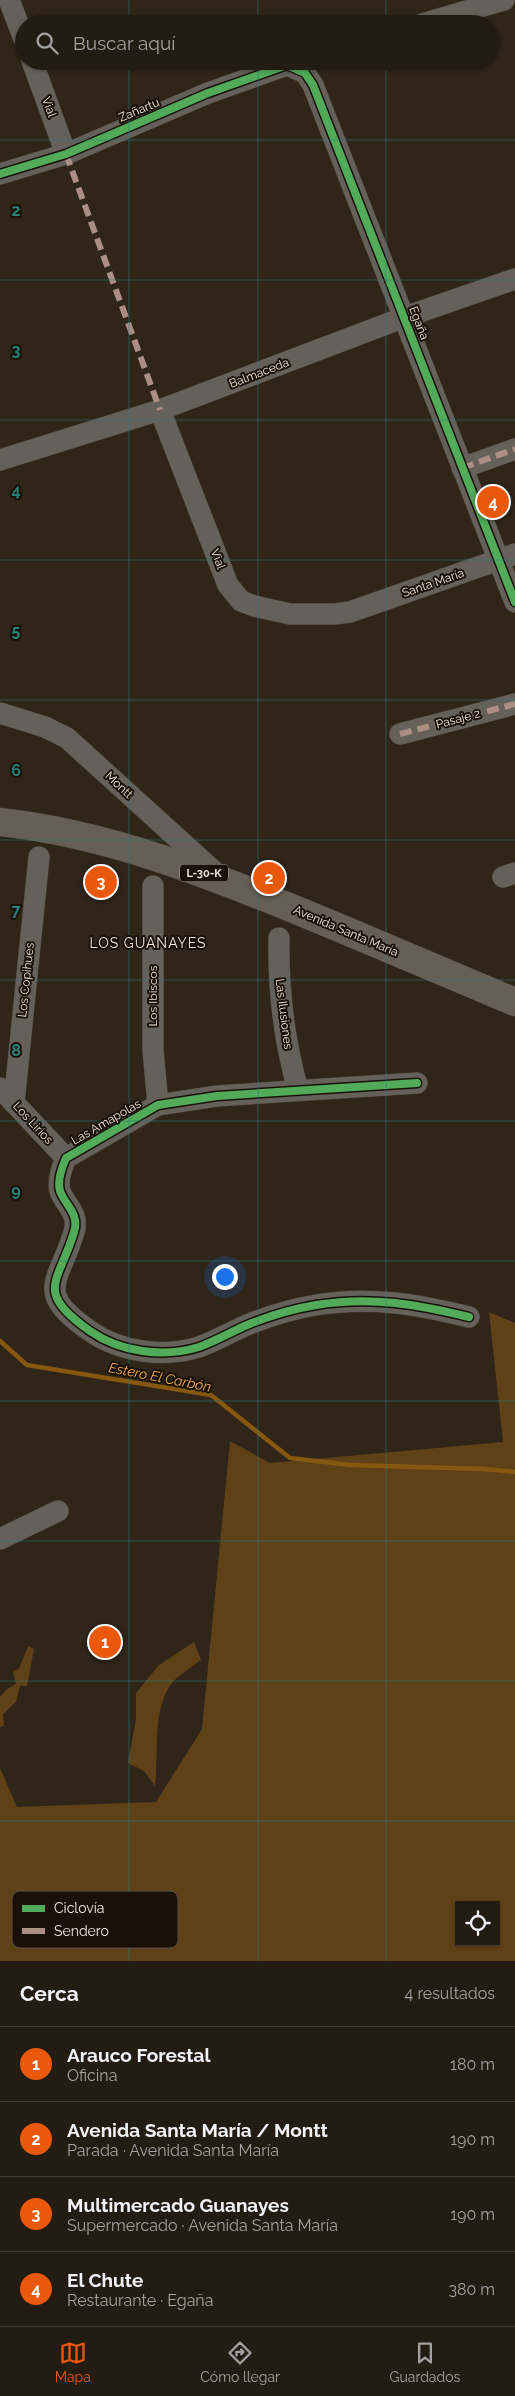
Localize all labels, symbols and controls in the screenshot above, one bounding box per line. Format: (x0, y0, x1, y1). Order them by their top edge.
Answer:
search box (15, 15, 500, 70)
icon: search (33, 29, 61, 57)
text: Buscar aquí (73, 32, 175, 54)
street label: Vial (39, 95, 59, 120)
street label: Zañartu (116, 95, 162, 125)
text: 2 (11, 201, 21, 220)
street label: Egaña (406, 304, 432, 342)
text: 3 (12, 341, 21, 360)
street label: Balmaceda (227, 355, 291, 391)
text: 4 (11, 481, 21, 500)
pin: 4 (477, 483, 509, 521)
street label: Vial (208, 547, 228, 572)
street label: Santa María (400, 566, 466, 600)
text: 5 (12, 621, 21, 640)
street label: Pasaje 2 (434, 706, 482, 732)
text: 6 (11, 761, 21, 780)
street label: Montt (102, 769, 136, 801)
pin: 2 (253, 859, 285, 897)
pin: 3 (85, 863, 117, 901)
road number: L-30-K (180, 864, 228, 881)
text: 7 (12, 901, 21, 920)
street label: Avenida Santa María (292, 903, 400, 959)
district label: LOS GUANAYES (89, 935, 207, 951)
street label: Los Copihues (15, 942, 37, 1018)
street label: Los Ibiscos (146, 965, 160, 1027)
street label: Las Ilusiones (273, 978, 295, 1050)
text: 8 (11, 1041, 21, 1060)
street label: Las Amapolas (69, 1096, 143, 1148)
street label: Los Lirios (10, 1099, 56, 1147)
text: 9 (11, 1181, 21, 1200)
your location (212, 1264, 238, 1290)
water label: Estero El Carbón (107, 1359, 213, 1395)
pin: 1 (89, 1623, 121, 1661)
legend (12, 1891, 178, 1948)
text: Ciclovía (54, 1900, 104, 1916)
map controls (455, 1901, 500, 1946)
button: locate (455, 1901, 500, 1946)
text: Sendero (54, 1923, 109, 1939)
text: Cerca (20, 1981, 79, 2006)
text: 4 resultados (405, 1984, 495, 2003)
text: Arauco Forestal (67, 2044, 210, 2066)
text: 1 (32, 2055, 40, 2074)
text: 180 m (450, 2055, 495, 2074)
text: Oficina (67, 2066, 117, 2085)
text: Avenida Santa María / Montt (67, 2119, 328, 2141)
text: 2 (31, 2130, 41, 2149)
text: 190 m (450, 2130, 495, 2149)
text: Parada · Avenida Santa María (67, 2141, 279, 2160)
text: Multimercado Guanayes (67, 2194, 289, 2216)
text: 3 (32, 2205, 40, 2224)
text: 190 m (450, 2205, 495, 2224)
text: Supermercado · Avenida Santa María (67, 2216, 338, 2235)
text: El Chute (67, 2269, 143, 2291)
text: 4 (31, 2280, 41, 2299)
text: 380 m (448, 2280, 495, 2299)
text: Restaurante · Egaña (67, 2291, 213, 2310)
tab: Mapa (55, 2339, 91, 2385)
tab: Cómo llegar (200, 2339, 280, 2385)
tab: Guardados (389, 2339, 460, 2385)

